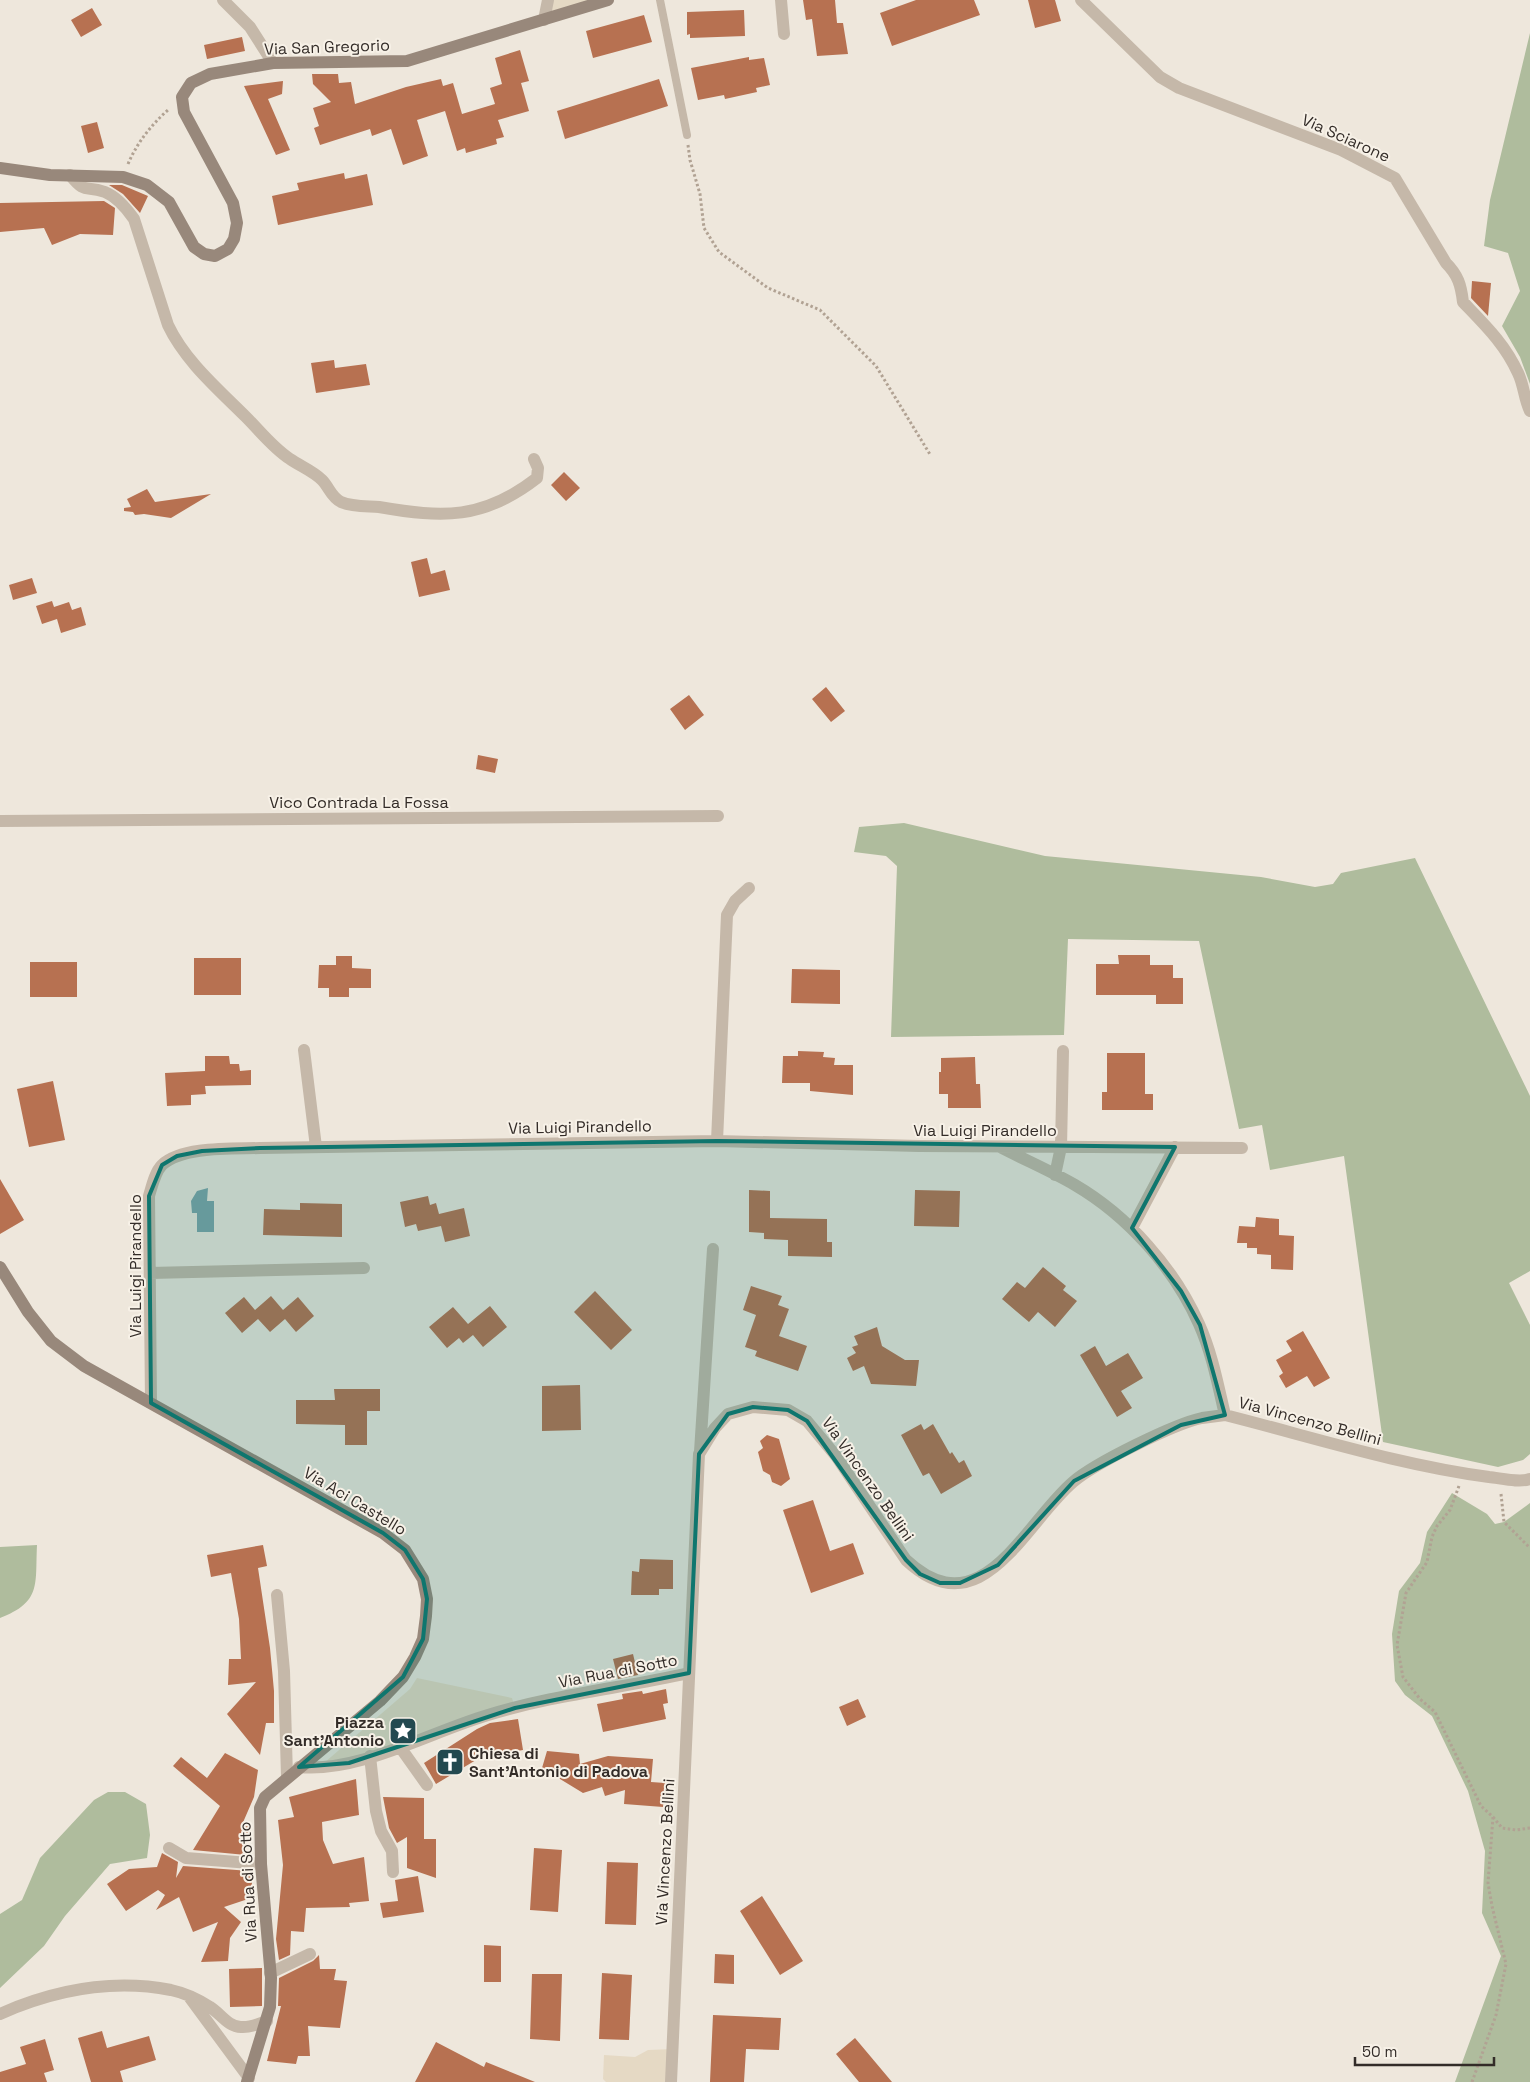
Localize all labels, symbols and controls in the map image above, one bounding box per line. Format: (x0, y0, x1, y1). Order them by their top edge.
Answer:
street label: Via San Gregorio (264, 34, 390, 60)
street label: Via Sciarone (1299, 109, 1393, 167)
street label: Vico Contrada La Fossa (269, 792, 449, 813)
street label: Via Luigi Pirandello (508, 1115, 652, 1139)
street label: Via Luigi Pirandello (913, 1120, 1057, 1141)
street label: Via Luigi Pirandello (125, 1194, 146, 1338)
street label: Via Vincenzo Bellini (1236, 1392, 1384, 1450)
street label: Via Vincenzo Bellini (817, 1413, 919, 1545)
street label: Via Aci Castello (300, 1462, 410, 1540)
street label: Via Rua di Sotto (557, 1649, 679, 1693)
place label: Piazza Sant'Antonio (284, 1712, 384, 1751)
place icon: Piazza Sant'Antonio (388, 1716, 418, 1746)
place label: Chiesa di Sant'Antonio di Padova (469, 1743, 648, 1782)
church icon: Chiesa di Sant'Antonio di Padova (435, 1747, 465, 1777)
street label: Via Vincenzo Bellini (651, 1778, 679, 1926)
street label: Via Rua di Sotto (234, 1821, 262, 1943)
scale bar (1355, 2034, 1494, 2066)
text: 50 m (1362, 2042, 1397, 2061)

